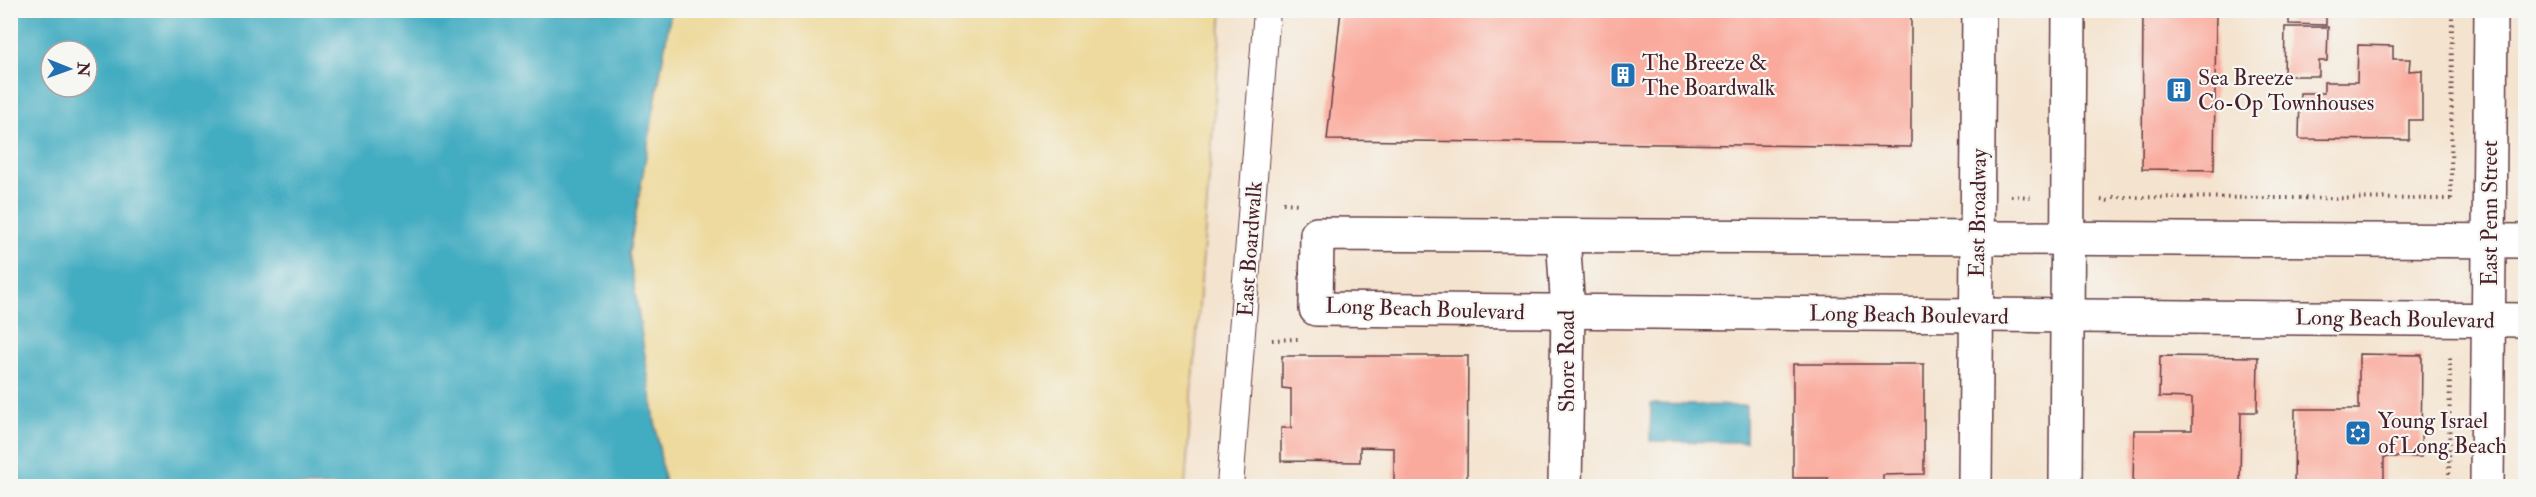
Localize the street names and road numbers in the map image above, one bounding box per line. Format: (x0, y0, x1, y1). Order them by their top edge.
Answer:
street label: East Penn Street (2476, 140, 2504, 286)
street label: East Broadway (1963, 148, 1993, 278)
street label: East Boardwalk (1231, 180, 1269, 318)
street label: Long Beach Boulevard (1325, 292, 1525, 326)
street label: Long Beach Boulevard (1809, 299, 2009, 331)
street label: Long Beach Boulevard (2295, 303, 2495, 335)
street label: Shore Road (1553, 310, 1581, 412)

